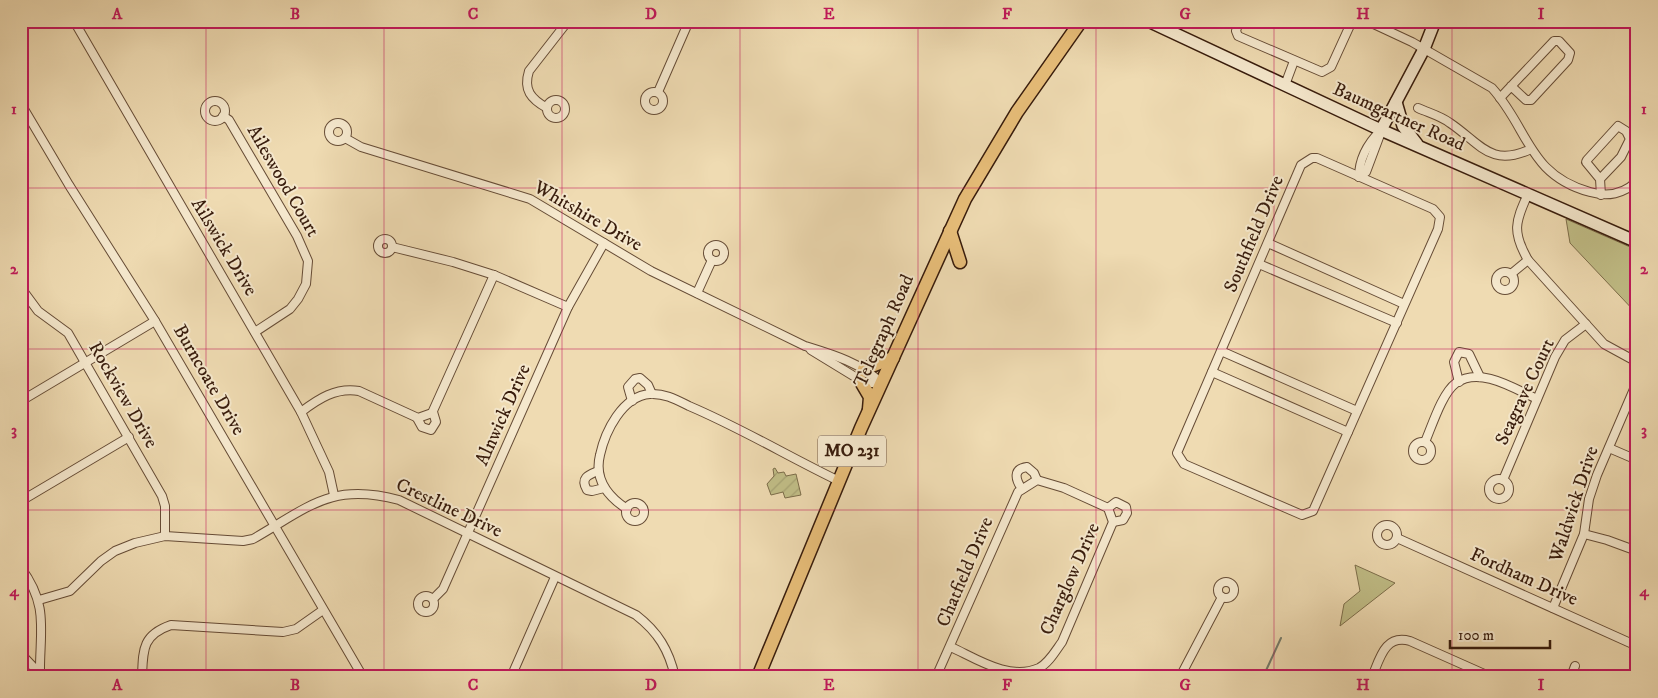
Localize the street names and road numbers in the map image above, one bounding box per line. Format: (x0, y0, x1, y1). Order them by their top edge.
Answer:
street label: Baumgartner Road (1329, 78, 1469, 157)
street label: Aileswood Court (242, 121, 324, 241)
street label: Southfield Drive (1219, 172, 1289, 296)
street label: Whitshire Drive (529, 175, 646, 256)
street label: Ailswick Drive (186, 194, 262, 300)
street label: Telegraph Road (849, 271, 919, 391)
street label: Burncoate Drive (168, 321, 250, 440)
street label: Seagrave Court (1490, 335, 1560, 449)
street label: Rockview Drive (83, 338, 163, 452)
street label: Alnwick Drive (470, 361, 536, 469)
road number: MO 231 (818, 436, 886, 466)
street label: Waldwick Drive (1544, 443, 1604, 566)
street label: Crestline Drive (392, 473, 506, 543)
street label: Chatfield Drive (932, 514, 998, 630)
street label: Charglow Drive (1035, 519, 1105, 639)
street label: Fordham Drive (1467, 543, 1581, 611)

